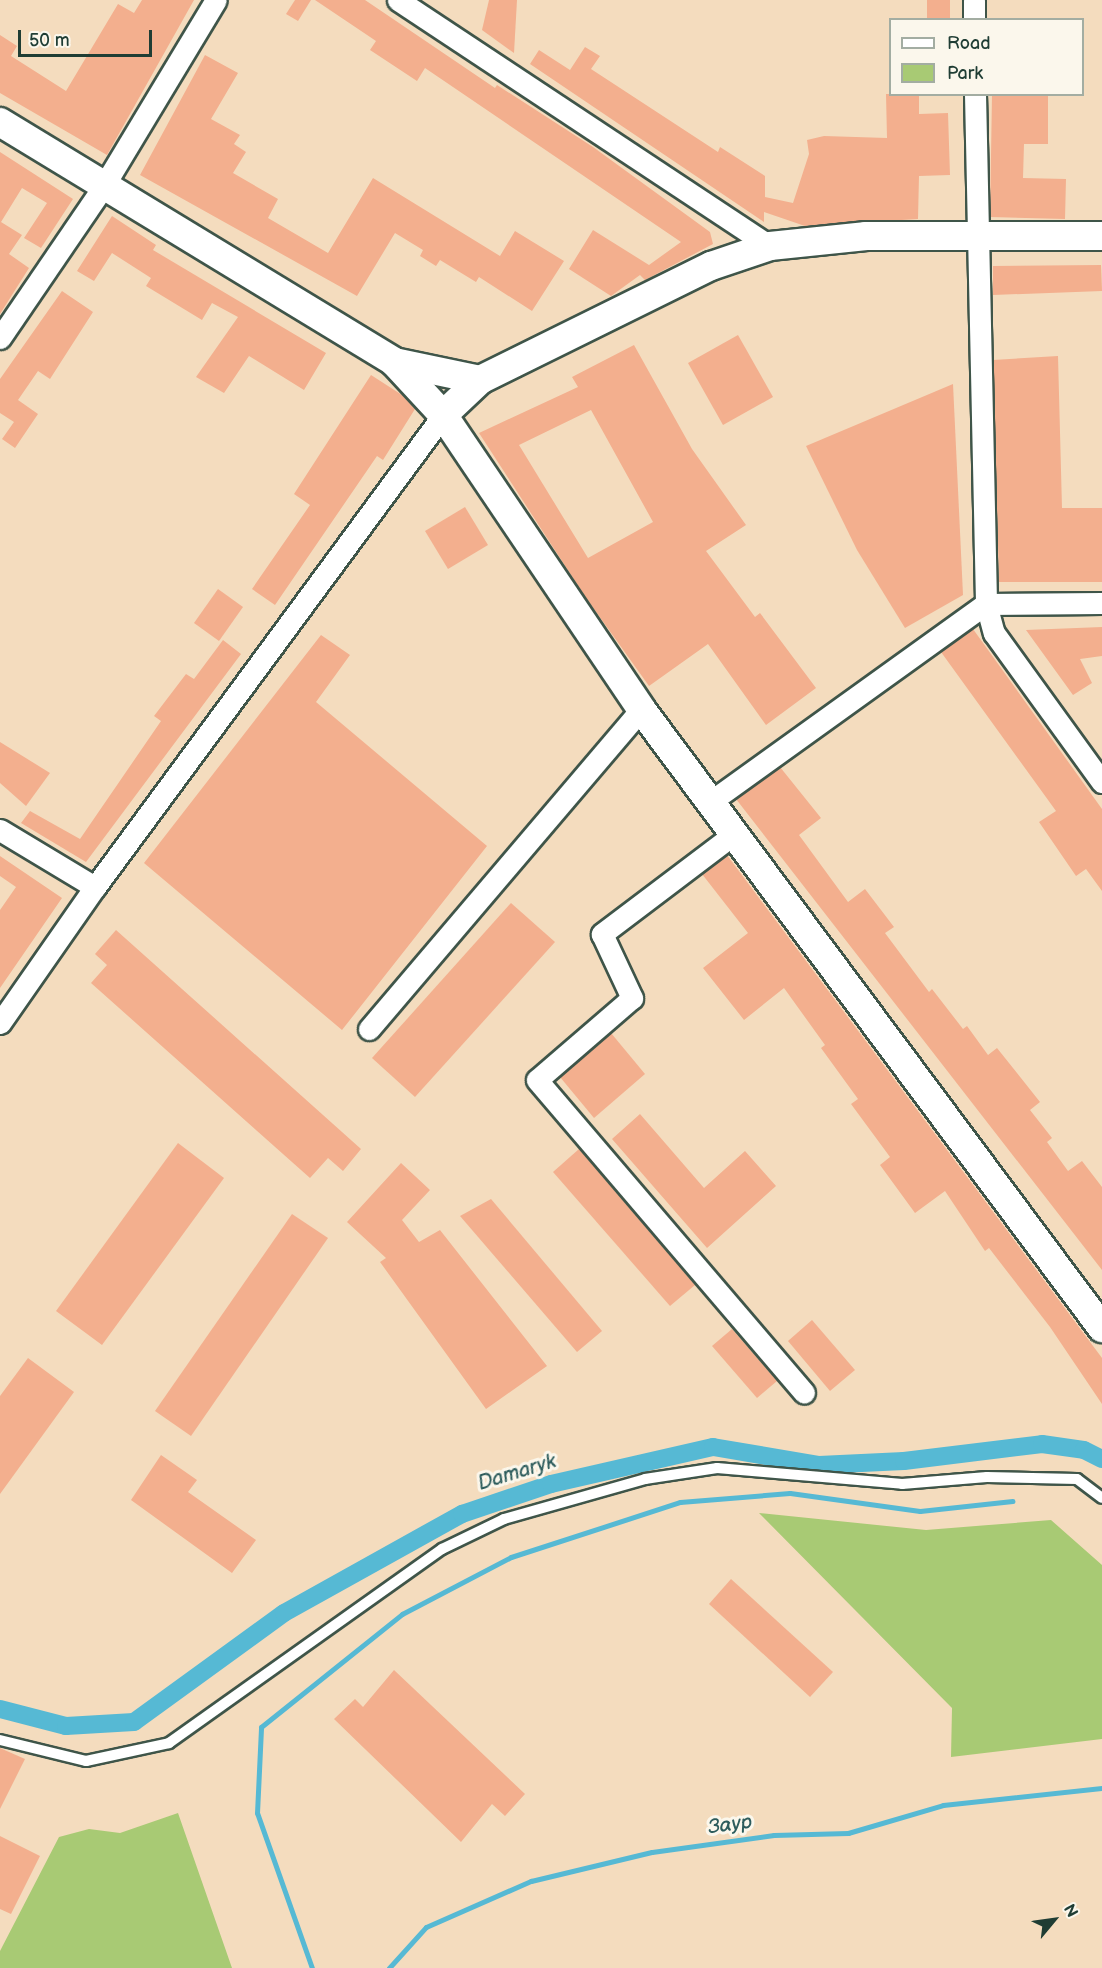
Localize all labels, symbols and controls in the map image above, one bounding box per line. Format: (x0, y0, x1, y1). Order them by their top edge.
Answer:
scale bar (21, 18, 154, 56)
legend (889, 18, 1084, 96)
text: 50 m (29, 30, 70, 51)
text: Road (947, 33, 991, 54)
text: Park (947, 63, 983, 84)
water label: Damaryk (475, 1450, 559, 1496)
water label: Заур (707, 1810, 753, 1840)
north arrow (1024, 1890, 1084, 1950)
text: N (1059, 1901, 1081, 1921)

